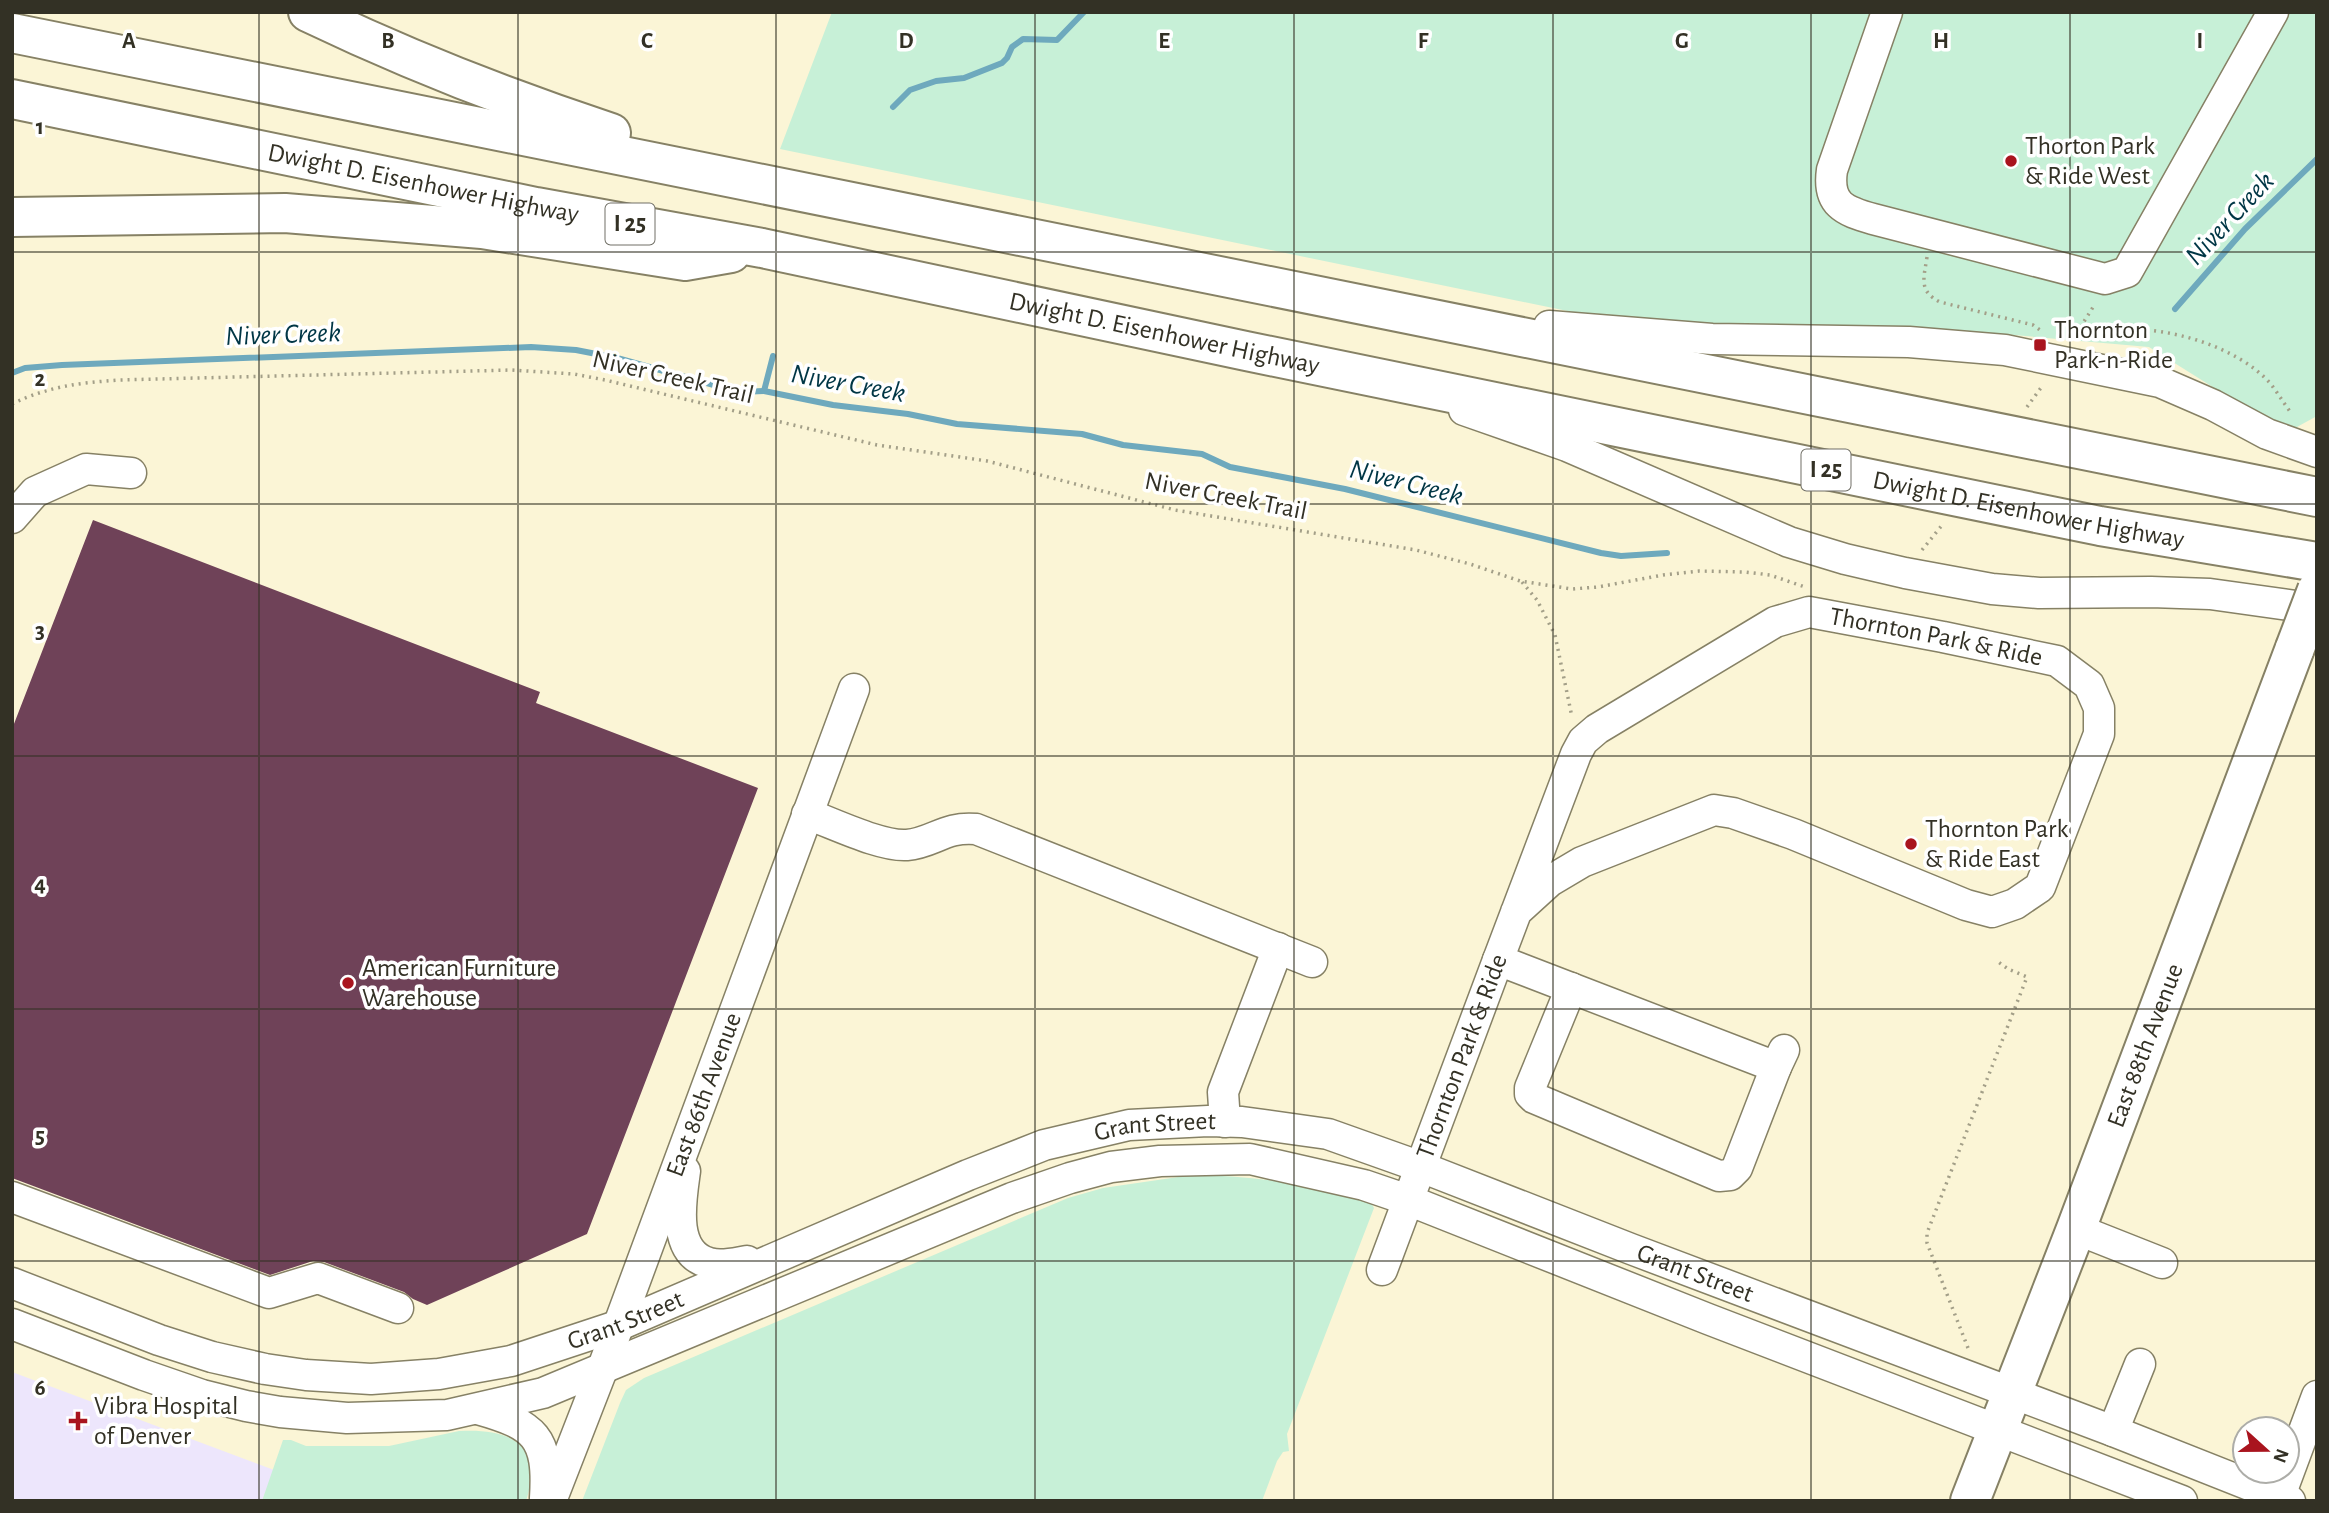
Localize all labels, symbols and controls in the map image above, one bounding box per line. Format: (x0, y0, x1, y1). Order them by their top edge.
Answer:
text: A (122, 30, 136, 53)
text: B (381, 30, 395, 53)
text: C (641, 30, 653, 53)
text: D (898, 30, 914, 53)
text: E (1158, 30, 1170, 53)
text: F (1418, 30, 1429, 53)
text: G (1675, 30, 1689, 53)
text: H (1933, 30, 1949, 53)
text: I (2197, 30, 2203, 53)
text: 1 (36, 116, 44, 139)
place label: Thorton Park & Ride West (2025, 133, 2155, 189)
street label: Dwight D. Eisenhower Highway (266, 139, 581, 228)
marker: Thorton Park & Ride West (2003, 153, 2019, 169)
water label: Niver Creek (2180, 167, 2280, 271)
road number: I 25 (606, 204, 654, 244)
street label: Dwight D. Eisenhower Highway (1007, 288, 1322, 379)
place label: Thornton Park-n-Ride (2054, 317, 2173, 373)
water label: Niver Creek (225, 319, 341, 351)
marker: Thornton Park-n-Ride (2032, 337, 2048, 353)
street label: Niver Creek Trail (590, 346, 756, 408)
water label: Niver Creek (789, 360, 907, 408)
text: 2 (35, 368, 46, 391)
road number: I 25 (1801, 449, 1850, 490)
water label: Niver Creek (1346, 455, 1466, 511)
street label: Dwight D. Eisenhower Highway (1870, 467, 2186, 553)
street label: Niver Creek Trail (1143, 468, 1309, 524)
street label: Thornton Park & Ride (1828, 603, 2045, 671)
text: 3 (35, 620, 45, 643)
place label: Thornton Park & Ride East (1925, 816, 2068, 872)
marker: Thornton Park & Ride East (1903, 836, 1919, 852)
text: 4 (34, 873, 46, 896)
street label: Thornton Park & Ride (1412, 951, 1512, 1162)
place label: American Furniture Warehouse (362, 955, 556, 1011)
street label: East 88th Avenue (2103, 960, 2188, 1131)
marker: American Furniture Warehouse (340, 975, 356, 991)
street label: East 86th Avenue (662, 1009, 746, 1180)
street label: Grant Street (1092, 1108, 1216, 1146)
text: 5 (35, 1125, 45, 1148)
street label: Grant Street (1633, 1239, 1757, 1307)
street label: Grant Street (564, 1286, 687, 1354)
text: 6 (34, 1377, 46, 1400)
place label: Vibra Hospital of Denver (94, 1393, 238, 1449)
marker: Vibra Hospital of Denver (68, 1411, 88, 1431)
north arrow (2231, 1415, 2301, 1485)
text: N (2269, 1446, 2292, 1465)

